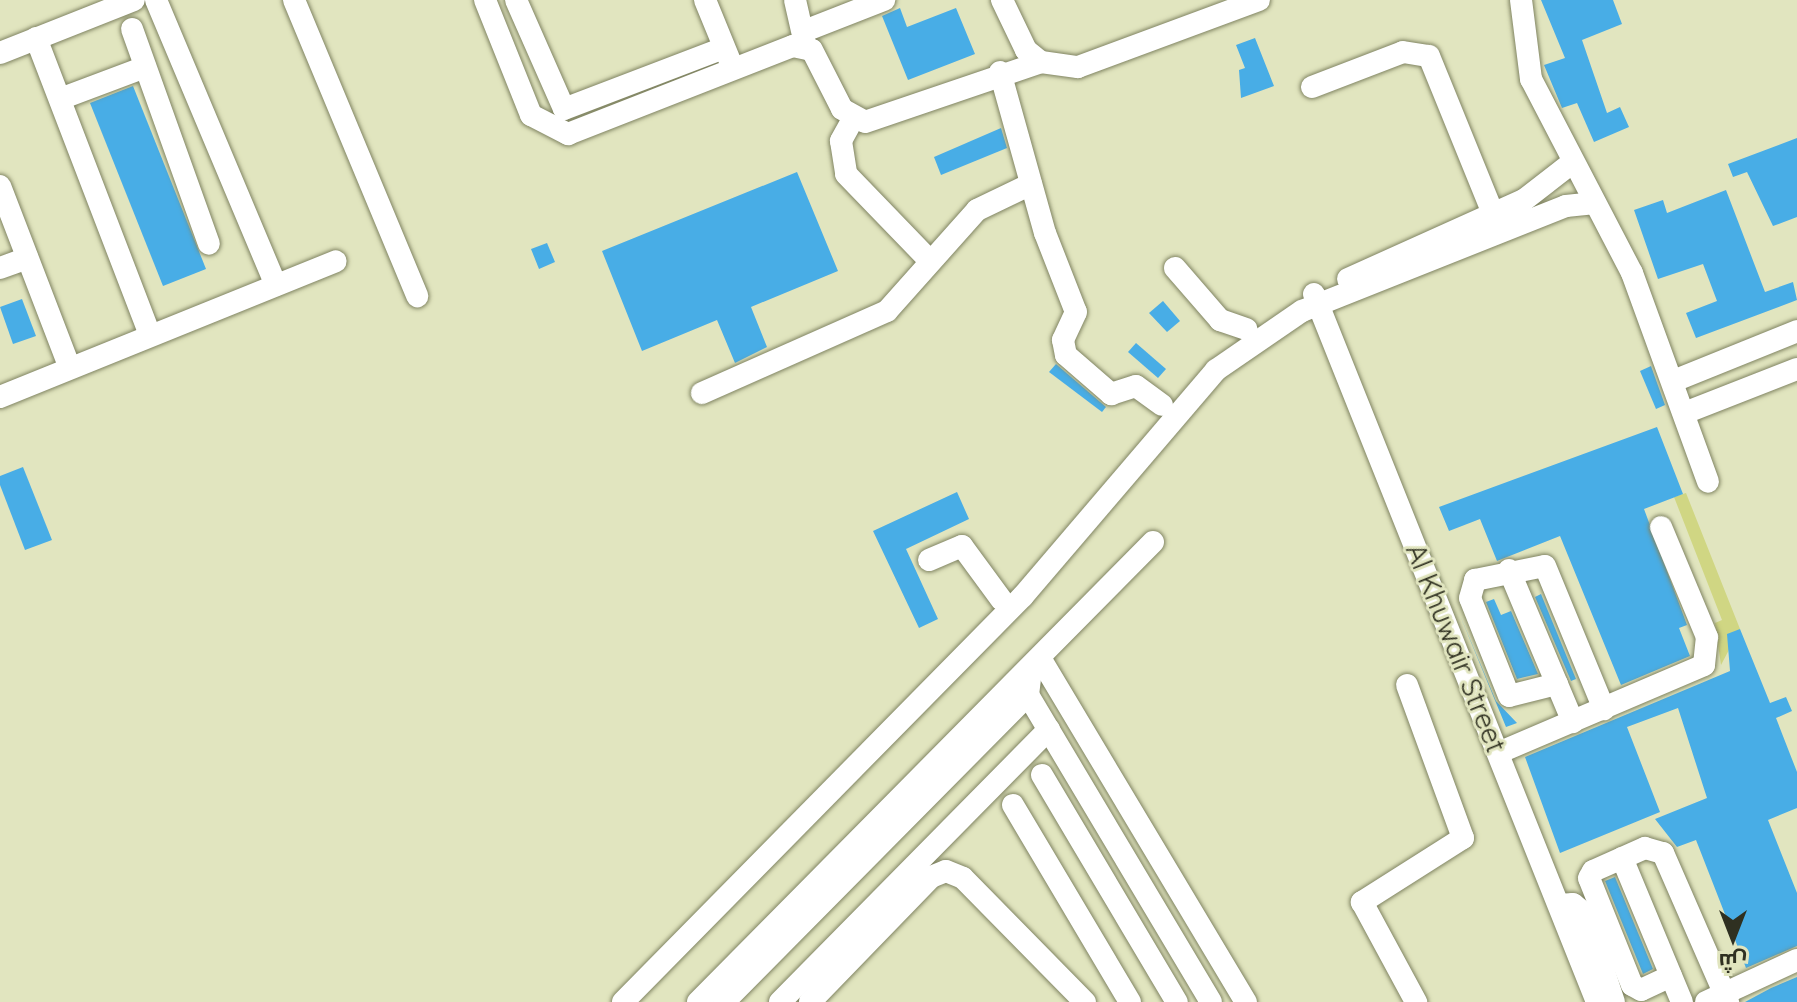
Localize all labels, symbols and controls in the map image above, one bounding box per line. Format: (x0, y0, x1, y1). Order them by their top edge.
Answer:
street label: Al Khuwair Street (1399, 539, 1513, 757)
north arrow (1693, 898, 1773, 978)
text: ش (1719, 948, 1747, 976)

